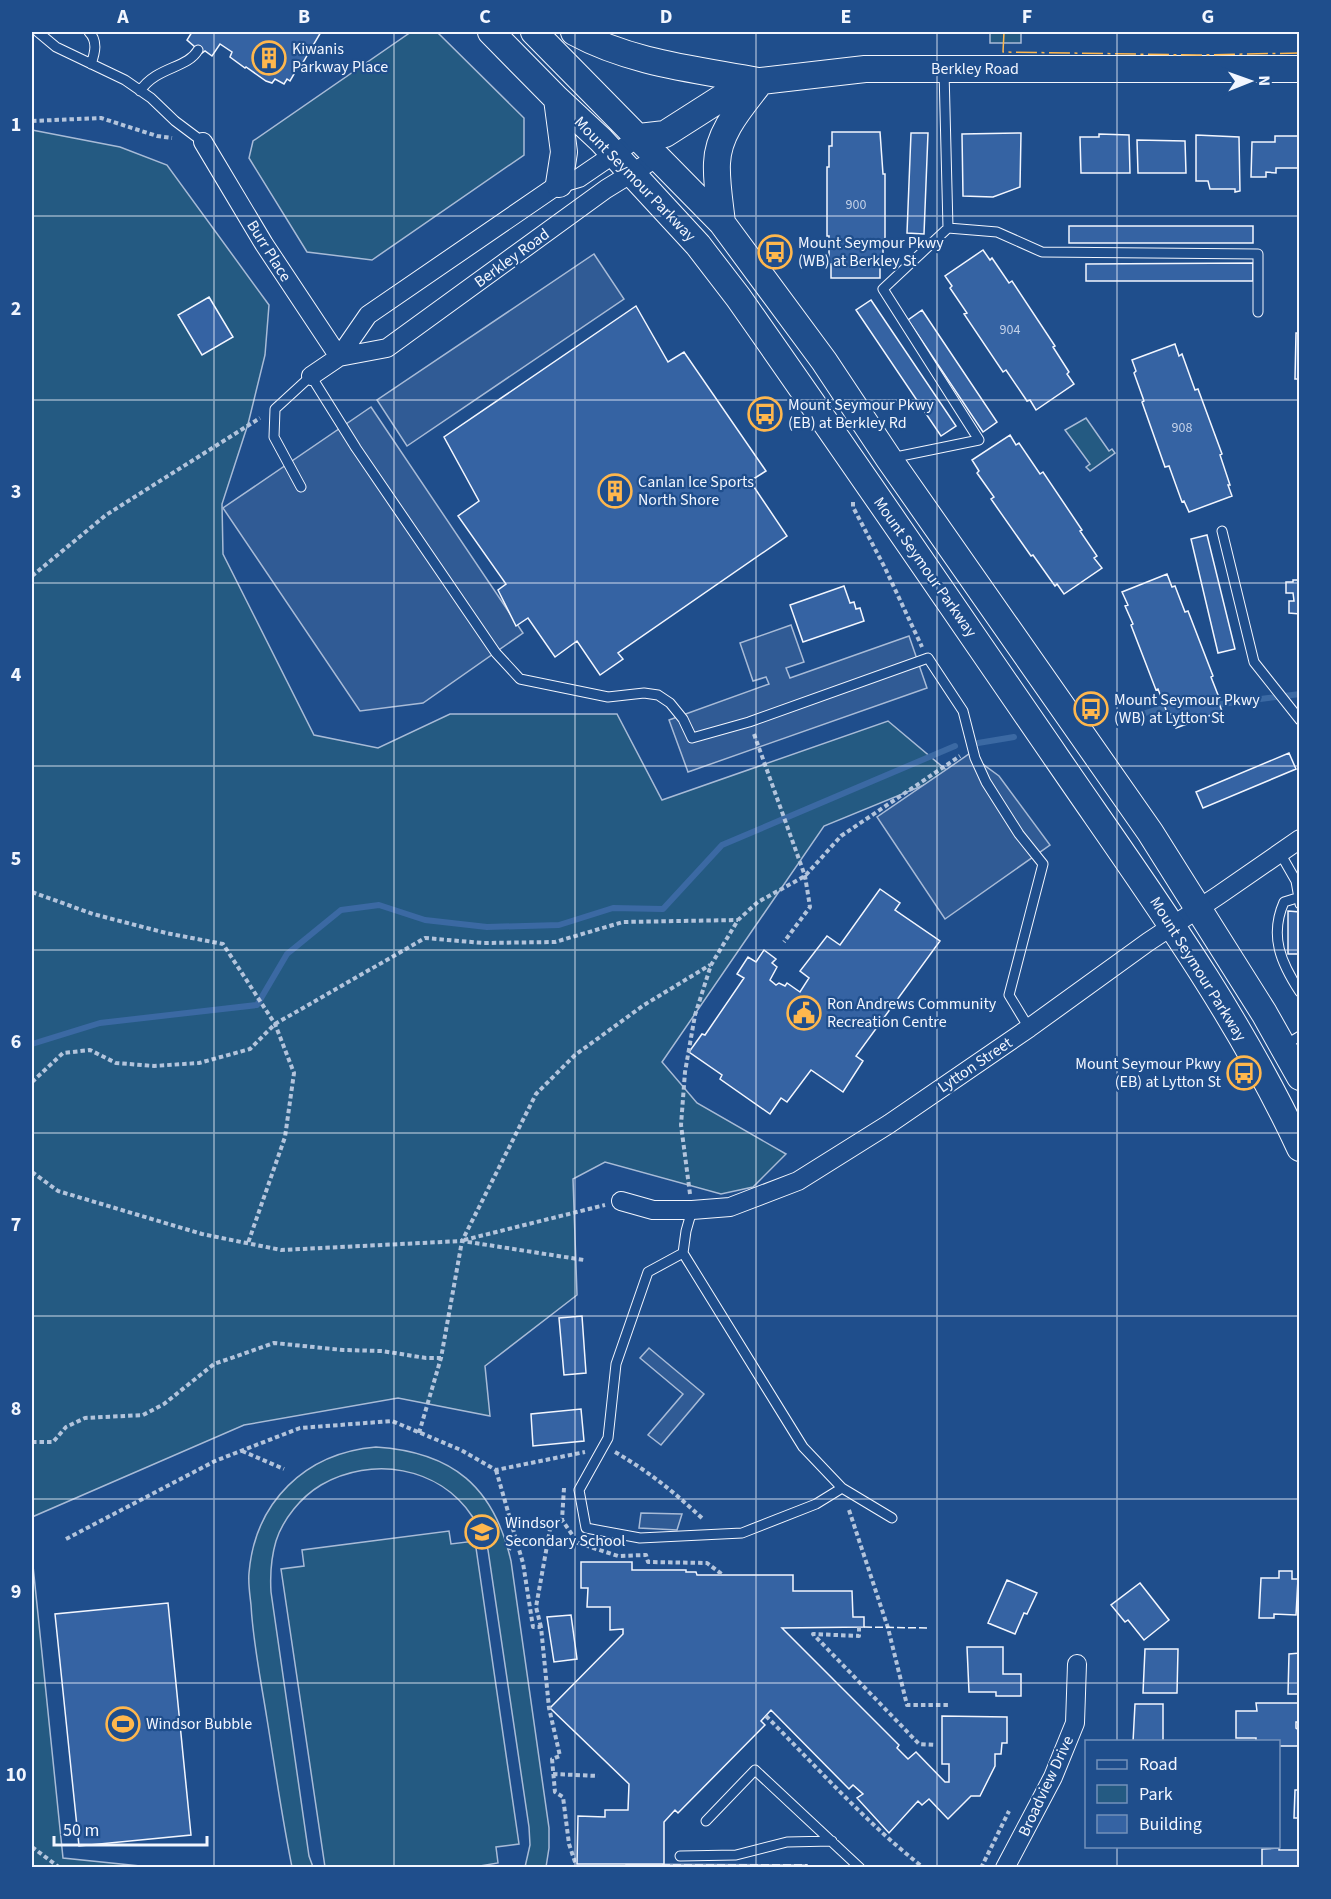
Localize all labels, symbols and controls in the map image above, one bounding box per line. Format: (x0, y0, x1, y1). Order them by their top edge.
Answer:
text: A (116, 3, 129, 31)
text: B (298, 3, 310, 31)
text: C (479, 3, 491, 31)
text: D (660, 3, 672, 31)
text: E (841, 3, 851, 31)
text: F (1022, 3, 1032, 31)
text: G (1202, 3, 1214, 31)
place label: Kiwanis Parkway Place (292, 38, 388, 78)
building icon: Kiwanis Parkway Place (251, 40, 287, 76)
north arrow (1220, 51, 1280, 111)
street label: Berkley Road (931, 58, 1019, 80)
text: N (1253, 75, 1275, 86)
text: 1 (11, 111, 21, 139)
street label: Mount Seymour Parkway (569, 111, 701, 247)
house number: 900 (846, 195, 866, 215)
street label: Burr Place (242, 216, 297, 286)
street label: Berkley Road (470, 223, 554, 293)
place label: Mount Seymour Pkwy (WB) at Berkley St (798, 232, 944, 272)
bus stop icon: Mount Seymour Pkwy (WB) at Berkley St (757, 234, 793, 270)
text: 2 (11, 295, 21, 323)
house number: 904 (1000, 320, 1020, 340)
place label: Mount Seymour Pkwy (EB) at Berkley Rd (788, 394, 934, 434)
bus stop icon: Mount Seymour Pkwy (EB) at Berkley Rd (747, 396, 783, 432)
house number: 908 (1172, 418, 1192, 438)
place label: Canlan Ice Sports North Shore (638, 471, 754, 511)
building icon: Canlan Ice Sports North Shore (597, 473, 633, 509)
text: 3 (11, 478, 21, 506)
street label: Mount Seymour Parkway (868, 492, 982, 642)
text: 4 (11, 661, 22, 689)
place label: Mount Seymour Pkwy (WB) at Lytton St (1114, 689, 1260, 729)
bus stop icon: Mount Seymour Pkwy (WB) at Lytton St (1073, 691, 1109, 727)
text: 5 (11, 845, 21, 873)
street label: Mount Seymour Parkway (1145, 893, 1252, 1046)
place label: Ron Andrews Community Recreation Centre (827, 993, 997, 1033)
public building icon: Ron Andrews Community Recreation Centre (786, 995, 822, 1031)
text: 6 (11, 1028, 21, 1056)
street label: Lytton Street (933, 1032, 1017, 1098)
place label: Mount Seymour Pkwy (EB) at Lytton St (1075, 1053, 1222, 1093)
bus stop icon: Mount Seymour Pkwy (EB) at Lytton St (1226, 1055, 1262, 1091)
text: 7 (11, 1211, 21, 1239)
text: 8 (11, 1395, 21, 1423)
place label: Windsor Secondary School (505, 1512, 625, 1552)
school or university icon: Windsor Secondary School (464, 1514, 500, 1550)
text: 9 (11, 1578, 21, 1606)
sports icon: Windsor Bubble (105, 1706, 141, 1742)
place label: Windsor Bubble (146, 1713, 252, 1735)
street label: Broadview Drive (1013, 1732, 1079, 1840)
legend (1085, 1740, 1280, 1848)
text: Road (1139, 1752, 1178, 1777)
text: 10 (5, 1761, 27, 1789)
text: Park (1139, 1782, 1173, 1807)
scale bar (54, 1809, 207, 1847)
text: Building (1139, 1812, 1202, 1837)
text: 50 m (63, 1818, 99, 1843)

